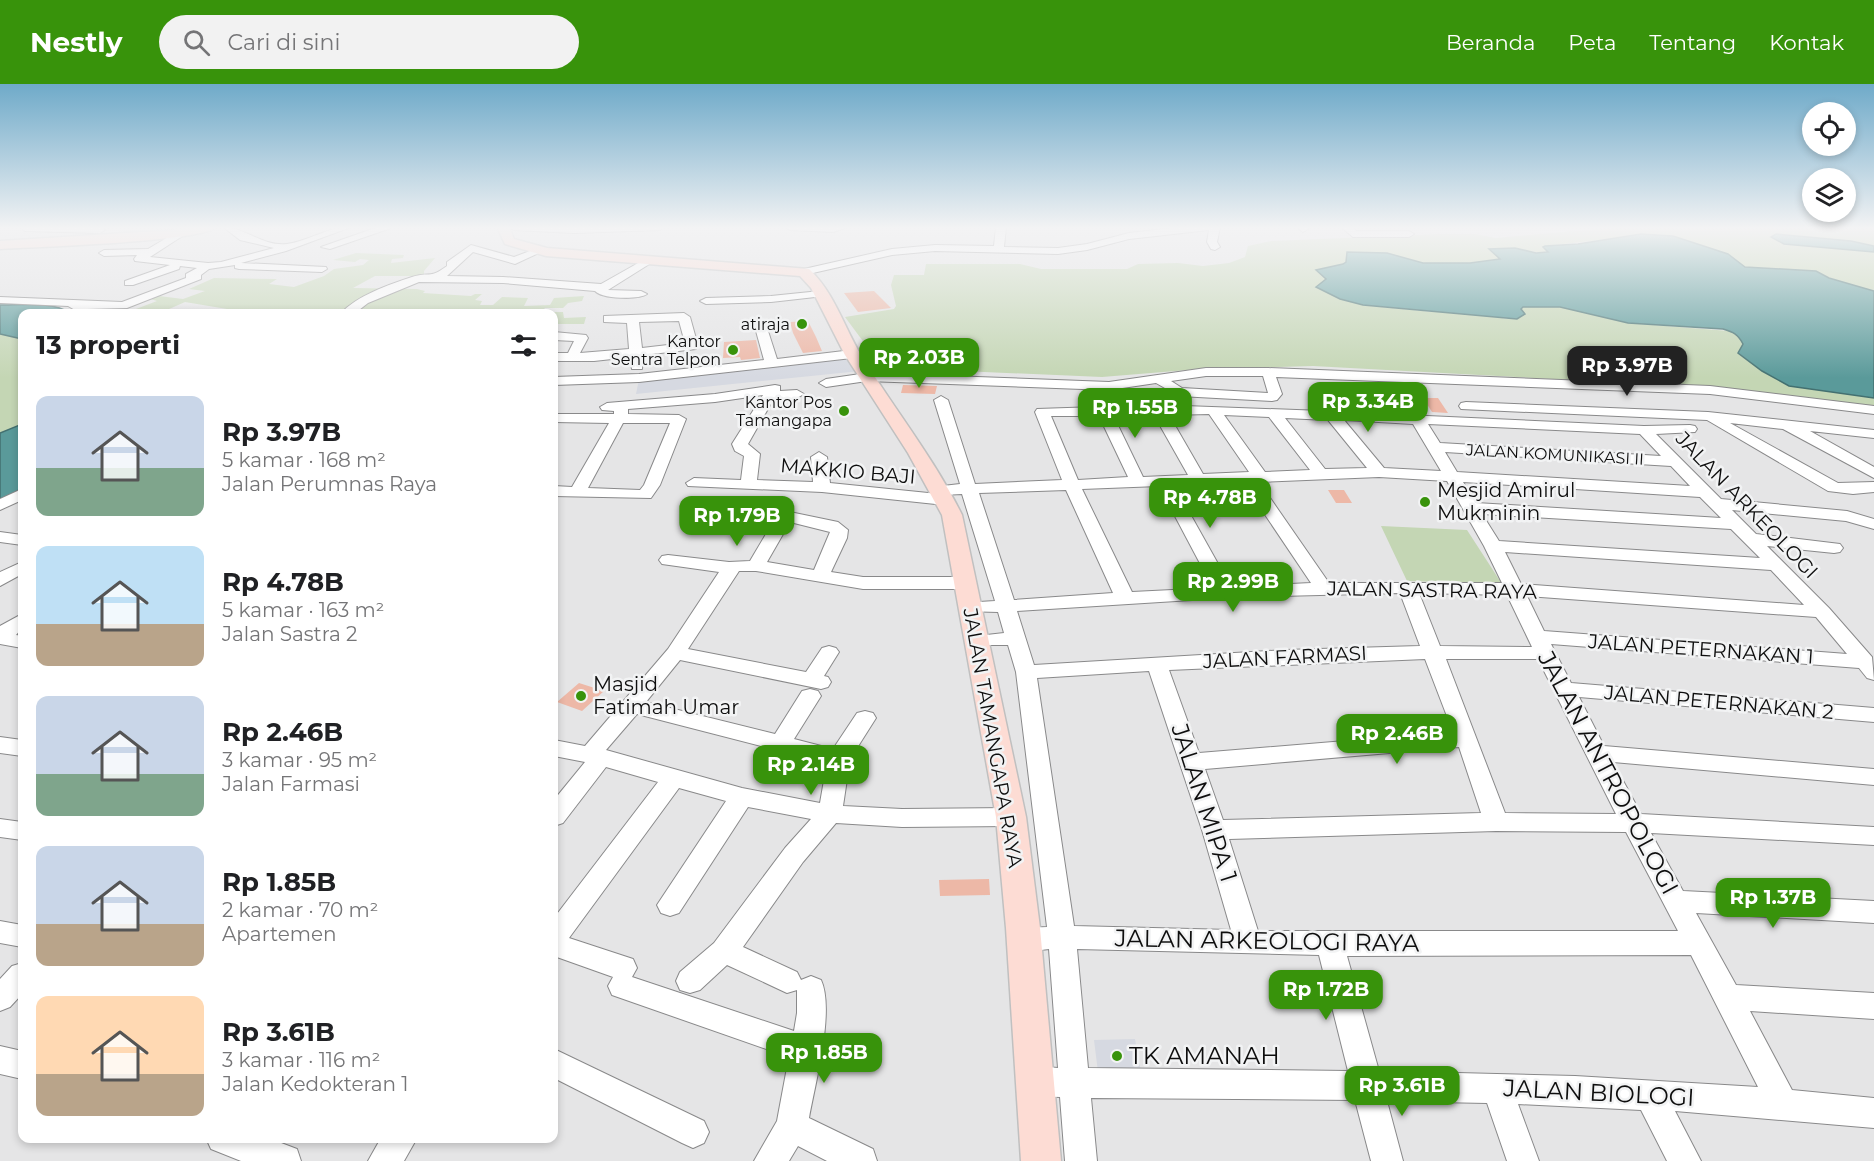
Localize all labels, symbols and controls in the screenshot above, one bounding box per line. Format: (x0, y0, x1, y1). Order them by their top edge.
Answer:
search box (159, 15, 579, 69)
text: Nestly (30, 25, 123, 59)
icon: search (180, 26, 213, 59)
text: Cari di sini (228, 29, 340, 56)
text: Beranda (1446, 30, 1535, 55)
text: Peta (1568, 30, 1616, 55)
text: Tentang (1649, 30, 1736, 55)
text: Kontak (1769, 30, 1844, 55)
map controls (1802, 102, 1856, 222)
button: locate (1802, 102, 1856, 156)
button: layers (1802, 168, 1856, 222)
place label: atiraja (741, 315, 790, 334)
marker: atiraja (795, 317, 809, 331)
text: 13 properti (36, 329, 180, 361)
icon: filters (507, 329, 540, 362)
place label: Kantor Sentra Telpon (611, 332, 721, 369)
pin: Rp 2.03B (857, 338, 981, 389)
marker: Kantor Sentra Telpon (726, 343, 740, 357)
text: Rp 2.03B (873, 345, 965, 369)
pin: Rp 3.97B (1565, 346, 1689, 397)
text: Rp 3.97B (1581, 353, 1673, 377)
pin: Rp 3.34B (1306, 382, 1430, 433)
pin: Rp 1.55B (1073, 388, 1197, 439)
text: Rp 3.34B (1322, 389, 1414, 413)
place label: Kantor Pos Tamangapa (736, 393, 832, 430)
text: Rp 1.55B (1092, 395, 1178, 419)
marker: Kantor Pos Tamangapa (837, 404, 851, 418)
text: Rp 3.97B (222, 416, 341, 448)
icon: home (84, 420, 156, 492)
street label: JALAN ARKEOLOGI (1670, 426, 1823, 583)
street label: JALAN KOMUNIKASI II (1464, 440, 1644, 469)
text: 5 kamar · 168 m² (222, 448, 386, 472)
street label: MAKKIO BAJI (779, 453, 917, 489)
text: Jalan Perumnas Raya (222, 472, 437, 496)
pin: Rp 4.78B (1148, 478, 1272, 529)
place label: Mesjid Amirul Mukminin (1437, 478, 1575, 525)
text: Rp 4.78B (1163, 485, 1257, 509)
marker: Mesjid Amirul Mukminin (1418, 495, 1432, 509)
pin: Rp 1.79B (675, 496, 799, 547)
text: Rp 1.79B (693, 503, 781, 527)
pin: Rp 2.99B (1171, 562, 1295, 613)
text: Rp 4.78B (222, 566, 344, 598)
text: Rp 2.99B (1187, 569, 1279, 593)
icon: home (84, 570, 156, 642)
street label: JALAN SASTRA RAYA (1326, 576, 1538, 604)
text: 5 kamar · 163 m² (222, 598, 384, 622)
street label: JALAN TAMANGAPA RAYA (958, 605, 1028, 870)
text: Jalan Sastra 2 (222, 622, 357, 646)
street label: JALAN PETERNAKAN 1 (1587, 629, 1814, 669)
street label: JALAN FARMASI (1201, 641, 1368, 673)
street label: JALAN ANTROPOLOGI (1532, 645, 1685, 899)
place label: Masjid Fatimah Umar (593, 672, 739, 719)
street label: JALAN PETERNAKAN 2 (1602, 680, 1835, 724)
marker: Masjid Fatimah Umar (574, 689, 588, 703)
pin: Rp 2.46B (1335, 714, 1459, 765)
text: Rp 2.46B (222, 716, 343, 748)
street label: JALAN MIPA 1 (1165, 719, 1244, 886)
icon: home (84, 720, 156, 792)
text: Rp 2.46B (1350, 721, 1444, 745)
pin: Rp 2.14B (749, 745, 873, 796)
text: 3 kamar · 95 m² (222, 748, 377, 772)
text: Rp 2.14B (767, 752, 855, 776)
text: Jalan Farmasi (222, 772, 360, 796)
text: Rp 1.85B (222, 866, 336, 898)
icon: home (84, 870, 156, 942)
pin: Rp 1.37B (1711, 878, 1835, 929)
text: Rp 1.37B (1730, 885, 1816, 909)
text: 2 kamar · 70 m² (222, 898, 378, 922)
text: Apartemen (222, 922, 337, 946)
street label: JALAN ARKEOLOGI RAYA (1113, 923, 1420, 958)
pin: Rp 1.72B (1264, 970, 1388, 1021)
text: Rp 1.72B (1283, 977, 1369, 1001)
text: Rp 3.61B (222, 1016, 335, 1048)
icon: home (84, 1020, 156, 1092)
pin: Rp 1.85B (762, 1033, 886, 1084)
text: Rp 1.85B (780, 1040, 868, 1064)
place label: TK AMANAH (1129, 1041, 1280, 1070)
text: 3 kamar · 116 m² (222, 1048, 380, 1072)
marker: TK AMANAH (1110, 1049, 1124, 1063)
pin: Rp 3.61B (1340, 1066, 1464, 1117)
text: Jalan Kedokteran 1 (222, 1072, 408, 1096)
text: Rp 3.61B (1359, 1073, 1445, 1097)
street label: JALAN BIOLOGI (1502, 1073, 1695, 1112)

